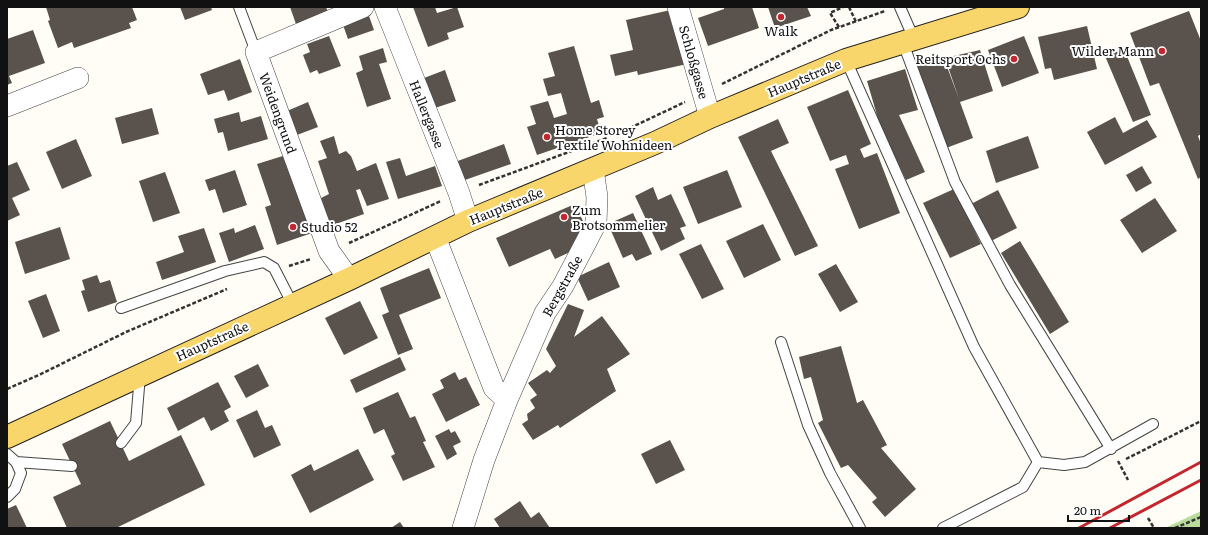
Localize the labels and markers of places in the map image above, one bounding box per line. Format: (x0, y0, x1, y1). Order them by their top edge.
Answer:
marker: Walk (776, 12, 786, 22)
place label: Walk (764, 21, 799, 40)
place label: Wilder Mann (1072, 41, 1154, 60)
marker: Wilder Mann (1157, 46, 1167, 56)
place label: Reitsport Ochs (915, 49, 1006, 68)
marker: Reitsport Ochs (1009, 54, 1019, 64)
place label: Home Storey Textile Wohnideen (555, 120, 673, 154)
marker: Home Storey Textile Wohnideen (542, 132, 552, 142)
place label: Zum Brotsommelier (572, 200, 666, 234)
marker: Zum Brotsommelier (559, 212, 569, 222)
place label: Studio 52 (301, 217, 358, 236)
marker: Studio 52 (288, 222, 298, 232)

